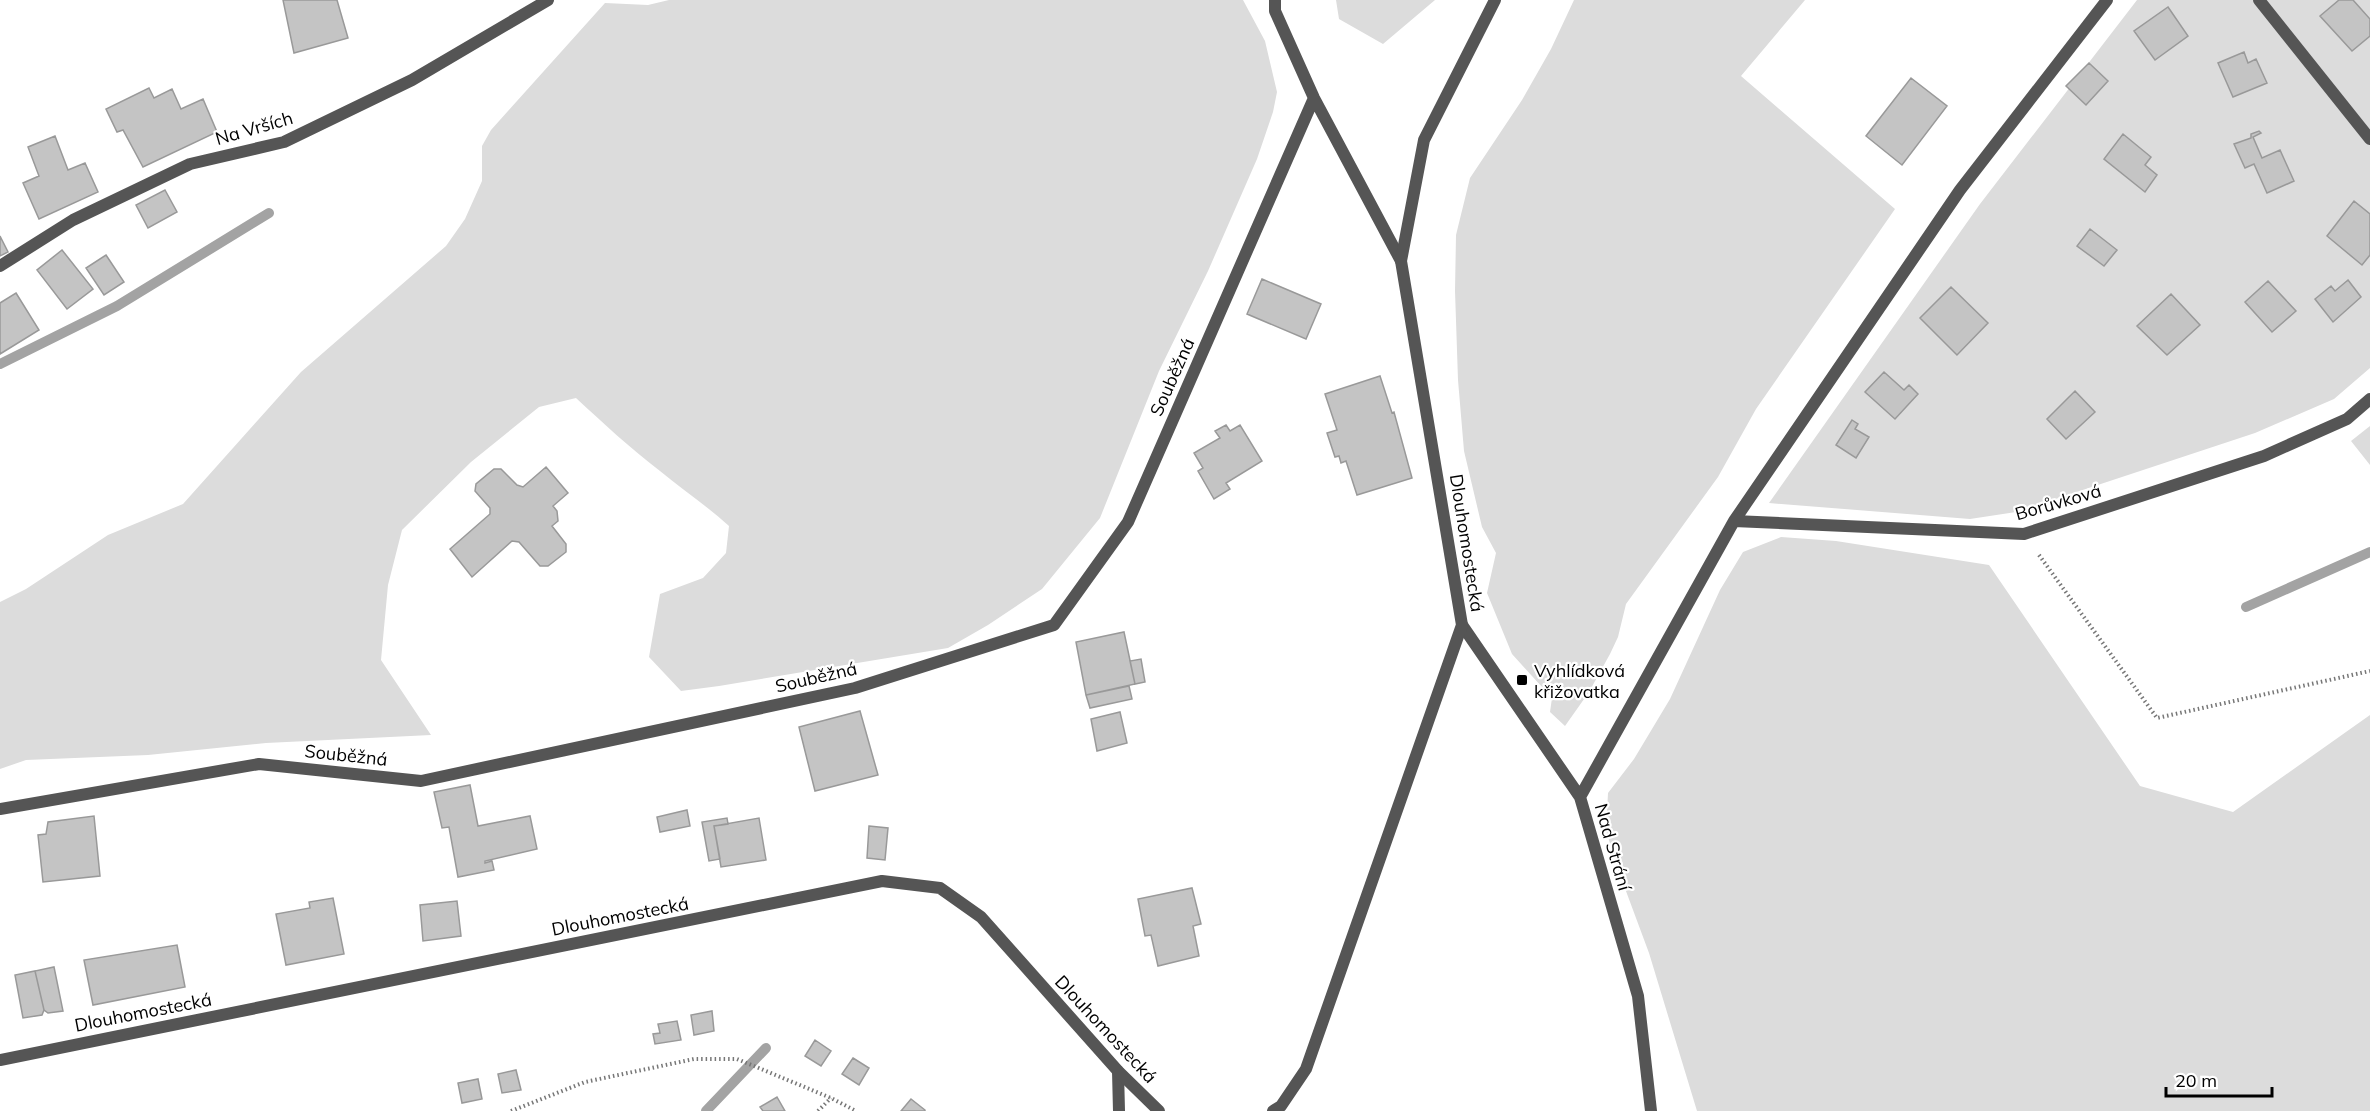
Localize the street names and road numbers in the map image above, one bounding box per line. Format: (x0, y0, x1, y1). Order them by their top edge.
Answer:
street label: Na Vrších (213, 106, 295, 150)
street label: Souběžná (1145, 334, 1199, 420)
street label: Dlouhomostecká (1445, 472, 1489, 614)
street label: Borůvková (2012, 479, 2104, 525)
street label: Souběžná (773, 656, 859, 698)
street label: Souběžná (303, 739, 389, 771)
street label: Nad Strání (1590, 801, 1637, 895)
street label: Dlouhomostecká (550, 891, 690, 941)
street label: Dlouhomostecká (1050, 970, 1162, 1088)
street label: Dlouhomostecká (73, 987, 213, 1037)

